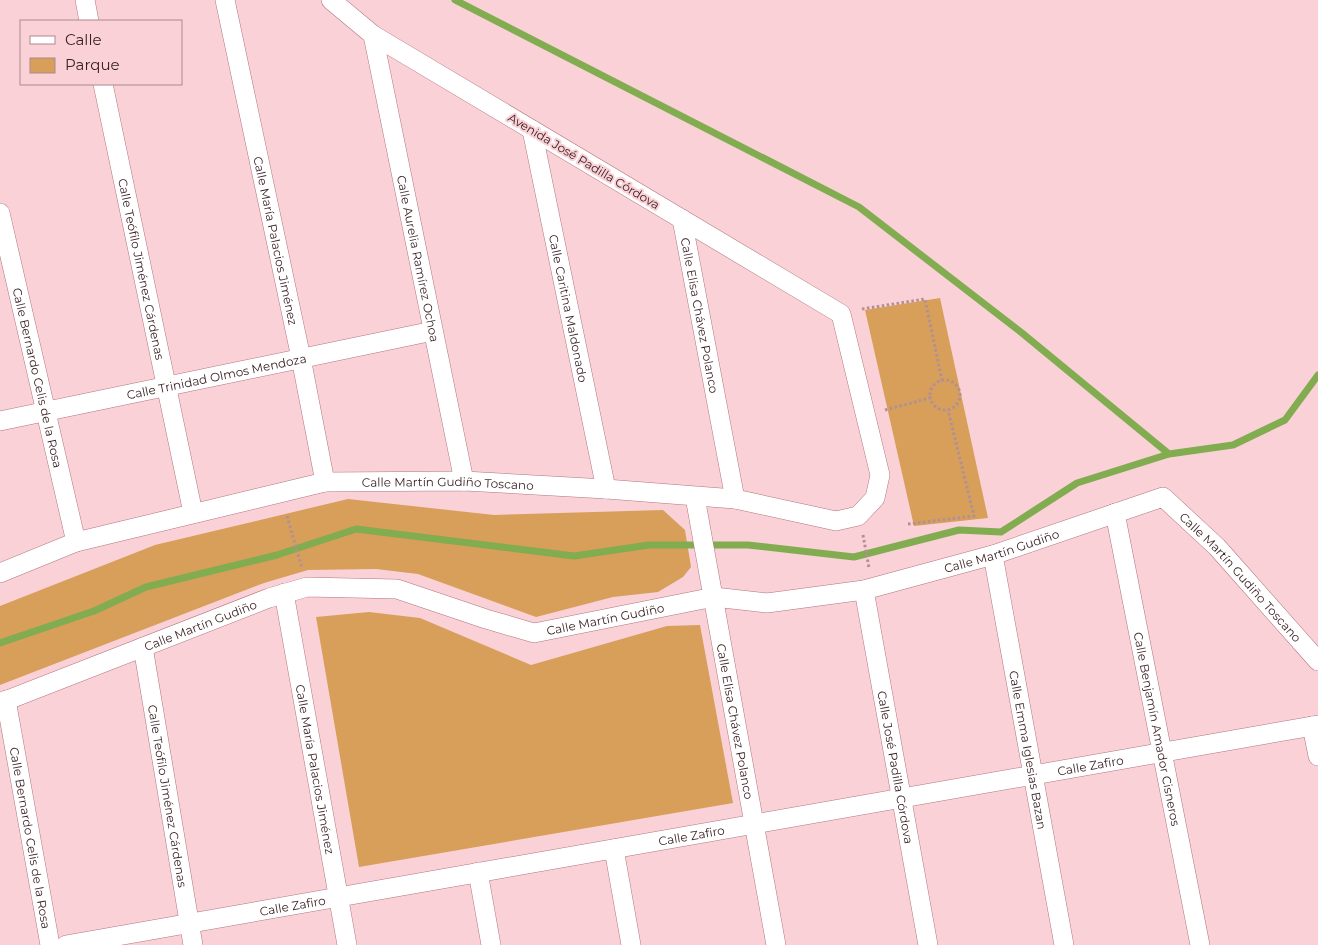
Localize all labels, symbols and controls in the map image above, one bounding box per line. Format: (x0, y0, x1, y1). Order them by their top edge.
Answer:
legend (20, 20, 182, 85)
text: Calle (65, 30, 102, 49)
text: Parque (65, 55, 120, 74)
street label: Avenida José Padilla Córdova (505, 110, 663, 212)
street label: Calle María Palacios Jiménez (251, 155, 301, 326)
street label: Calle Aurelia Ramírez Ochoa (394, 174, 443, 343)
street label: Calle Teófilo Jiménez Cárdenas (115, 177, 168, 361)
street label: Calle Caritina Maldonado (546, 233, 591, 384)
street label: Calle Elisa Chávez Polanco (678, 236, 722, 394)
street label: Calle Bernardo Celis de la Rosa (10, 286, 66, 469)
street label: Calle Trinidad Olmos Mendoza (125, 350, 308, 402)
street label: Calle Martín Gudiño Toscano (362, 473, 534, 492)
street label: Calle Martín Gudiño Toscano (1177, 509, 1305, 645)
street label: Calle Martín Gudiño (942, 526, 1061, 575)
street label: Calle Martín Gudiño (142, 596, 259, 654)
street label: Calle Martín Gudiño (545, 600, 665, 638)
street label: Calle Benjamín Amador Cisneros (1131, 630, 1184, 827)
street label: Calle Elisa Chávez Polanco (714, 642, 757, 800)
street label: Calle Emma Iglesias Bazan (1007, 669, 1050, 830)
street label: Calle María Palacios Jiménez (293, 683, 338, 855)
street label: Calle José Padilla Córdova (875, 689, 917, 845)
street label: Calle Teófilo Jiménez Cárdenas (145, 703, 191, 889)
street label: Calle Bernardo Celis de la Rosa (7, 746, 54, 930)
street label: Calle Zafiro (1056, 752, 1125, 778)
street label: Calle Zafiro (657, 822, 726, 848)
street label: Calle Zafiro (258, 892, 327, 918)

